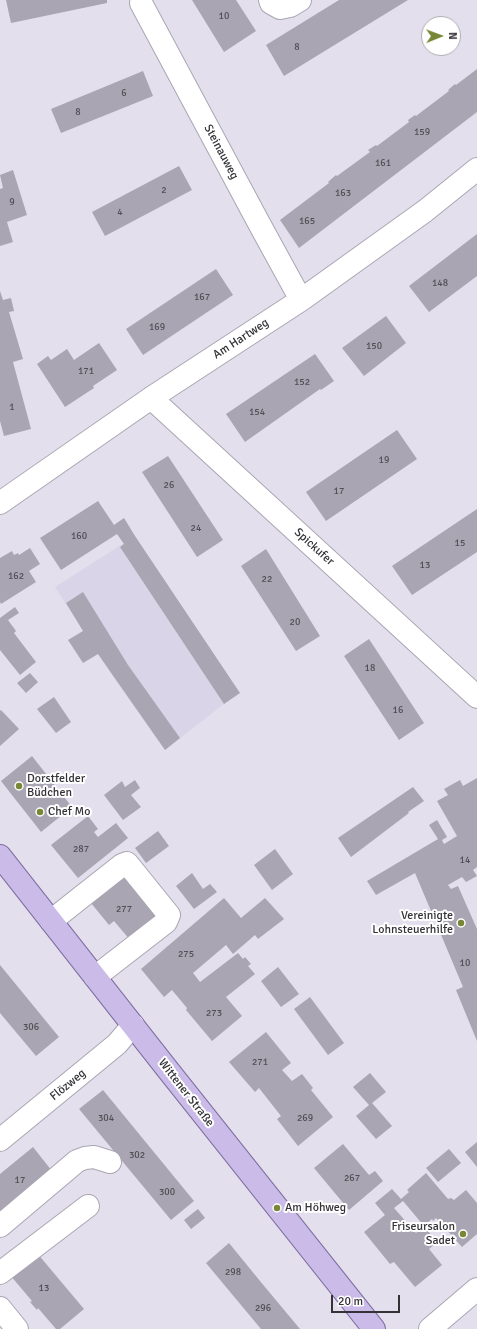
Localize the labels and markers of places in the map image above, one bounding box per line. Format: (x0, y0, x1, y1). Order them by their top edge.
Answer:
place label: Dorstfelder Büdchen (27, 772, 85, 800)
marker: Dorstfelder Büdchen (14, 781, 24, 791)
place label: Chef Mo (48, 805, 90, 819)
marker: Chef Mo (35, 807, 45, 817)
place label: Vereinigte Lohnsteuerhilfe (372, 909, 453, 937)
marker: Vereinigte Lohnsteuerhilfe (456, 918, 466, 928)
place label: Am Höhweg (285, 1201, 346, 1215)
marker: Am Höhweg (272, 1203, 282, 1213)
place label: Friseursalon Sadet (391, 1220, 455, 1248)
marker: Friseursalon Sadet (458, 1229, 468, 1239)

